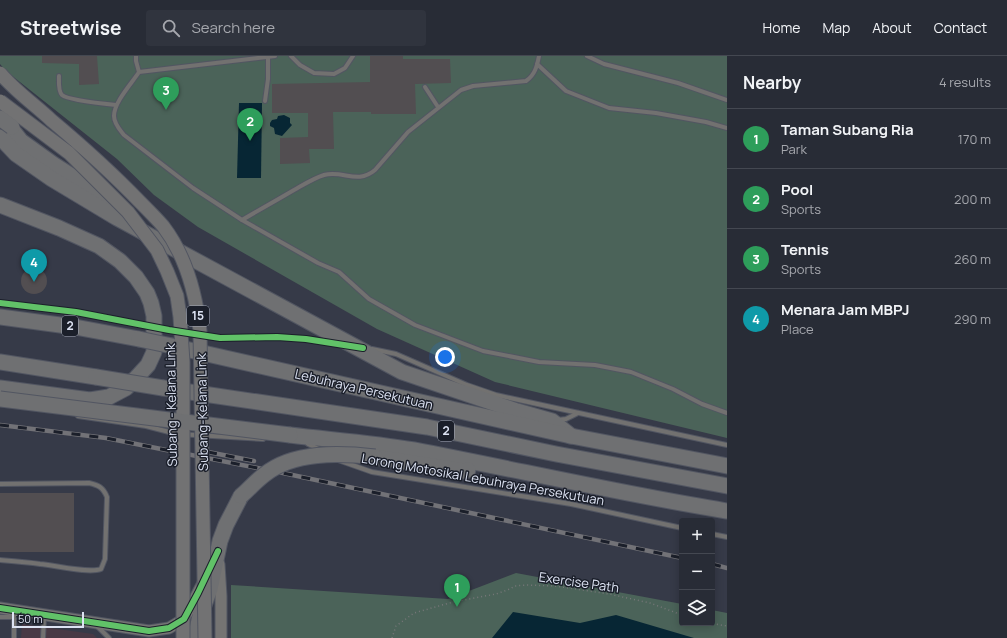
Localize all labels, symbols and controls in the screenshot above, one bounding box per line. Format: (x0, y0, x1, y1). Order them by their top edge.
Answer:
search box (146, 10, 426, 46)
text: Streetwise (20, 15, 122, 41)
icon: search (160, 17, 182, 39)
text: Search here (192, 17, 275, 38)
text: Home (763, 18, 800, 37)
text: Map (822, 18, 850, 37)
text: About (872, 18, 912, 37)
text: Contact (934, 18, 987, 37)
text: Nearby (743, 71, 801, 94)
text: 4 results (939, 73, 991, 91)
pin: 3 (153, 77, 179, 110)
pin: 2 (237, 108, 263, 141)
text: Taman Subang Ria (781, 119, 914, 140)
text: 1 (753, 130, 759, 148)
text: 170 m (958, 130, 991, 148)
text: Park (781, 140, 807, 158)
text: Pool (781, 179, 813, 200)
text: 2 (752, 190, 760, 208)
text: 200 m (954, 190, 991, 208)
text: Sports (781, 200, 821, 218)
text: Tennis (781, 239, 829, 260)
pin: 4 (21, 249, 47, 282)
text: 3 (752, 250, 760, 268)
text: 260 m (954, 250, 991, 268)
text: Sports (781, 260, 821, 278)
text: Menara Jam MBPJ (781, 299, 909, 320)
road number: 15 (187, 306, 209, 326)
text: 4 (752, 310, 760, 328)
text: 290 m (954, 310, 991, 328)
road number: 2 (62, 316, 78, 336)
text: Place (781, 320, 814, 338)
street label: Subang - Kelana Link (161, 343, 181, 467)
your location (435, 347, 455, 367)
street label: Subang-Kelana Link (192, 352, 212, 471)
street label: Lebuhraya Persekutuan (293, 364, 435, 414)
road number: 2 (438, 421, 454, 441)
street label: Lorong Motosikal Lebuhraya Persekutuan (360, 449, 606, 509)
map controls (679, 518, 715, 626)
button: + (679, 518, 715, 554)
button: − (679, 554, 715, 590)
street label: Exercise Path (538, 567, 620, 597)
pin: 1 (444, 574, 470, 607)
button: layers (679, 590, 715, 626)
scale bar (12, 610, 84, 629)
text: 50 m (18, 611, 43, 626)

